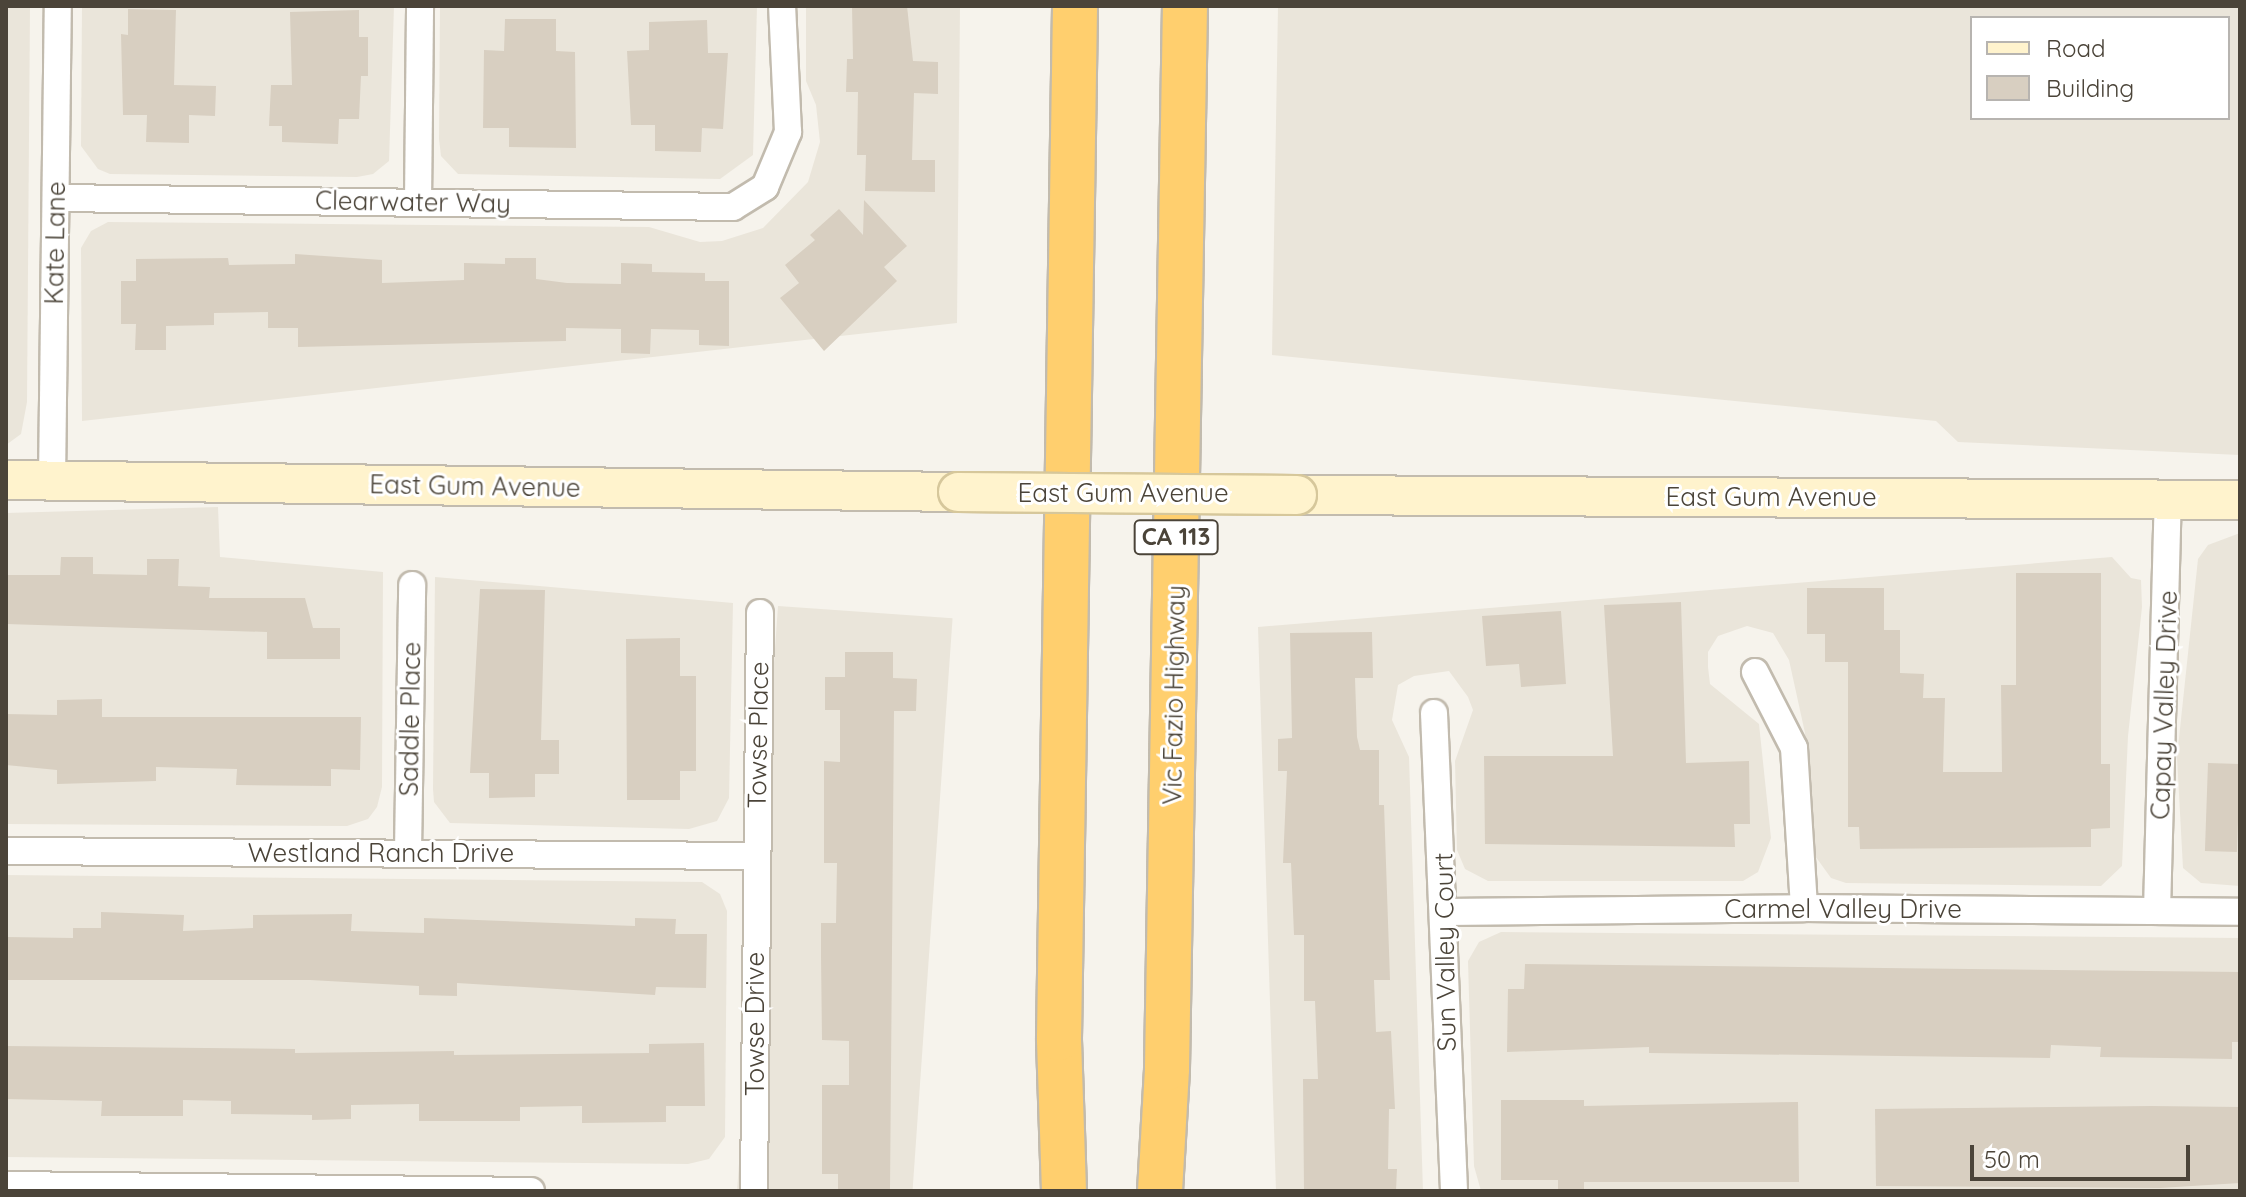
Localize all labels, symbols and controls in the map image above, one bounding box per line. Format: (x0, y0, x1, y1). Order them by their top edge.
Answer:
legend (1970, 16, 2230, 120)
text: Road (2046, 33, 2106, 63)
text: Building (2046, 73, 2134, 103)
street label: Kate Lane (38, 181, 72, 305)
street label: Clearwater Way (315, 185, 511, 219)
street label: East Gum Avenue (369, 469, 581, 503)
street label: East Gum Avenue (1017, 477, 1229, 509)
street label: East Gum Avenue (1665, 481, 1877, 513)
road number: CA 113 (1132, 517, 1220, 557)
street label: Vic Fazio Highway (1156, 585, 1192, 805)
street label: Capay Valley Drive (2144, 590, 2184, 820)
street label: Saddle Place (393, 641, 427, 797)
street label: Towse Place (741, 661, 775, 809)
street label: Westland Ranch Drive (248, 837, 514, 869)
street label: Sun Valley Court (1428, 852, 1462, 1052)
street label: Carmel Valley Drive (1724, 893, 1962, 925)
street label: Towse Drive (739, 952, 771, 1096)
scale bar (1974, 1129, 2194, 1179)
text: 50 m (1984, 1144, 2040, 1174)

